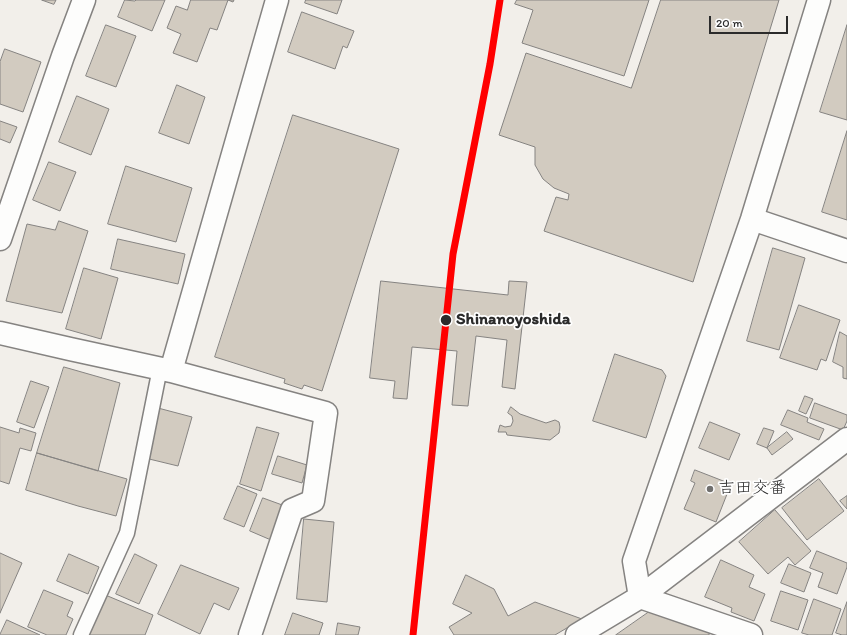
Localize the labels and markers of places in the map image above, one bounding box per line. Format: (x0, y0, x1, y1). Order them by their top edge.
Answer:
place label: Shinanoyoshida (456, 310, 571, 330)
marker: Shinanoyoshida (439, 313, 453, 327)
place label: 吉田交番 (718, 479, 786, 499)
marker: 吉田交番 (705, 484, 715, 494)

